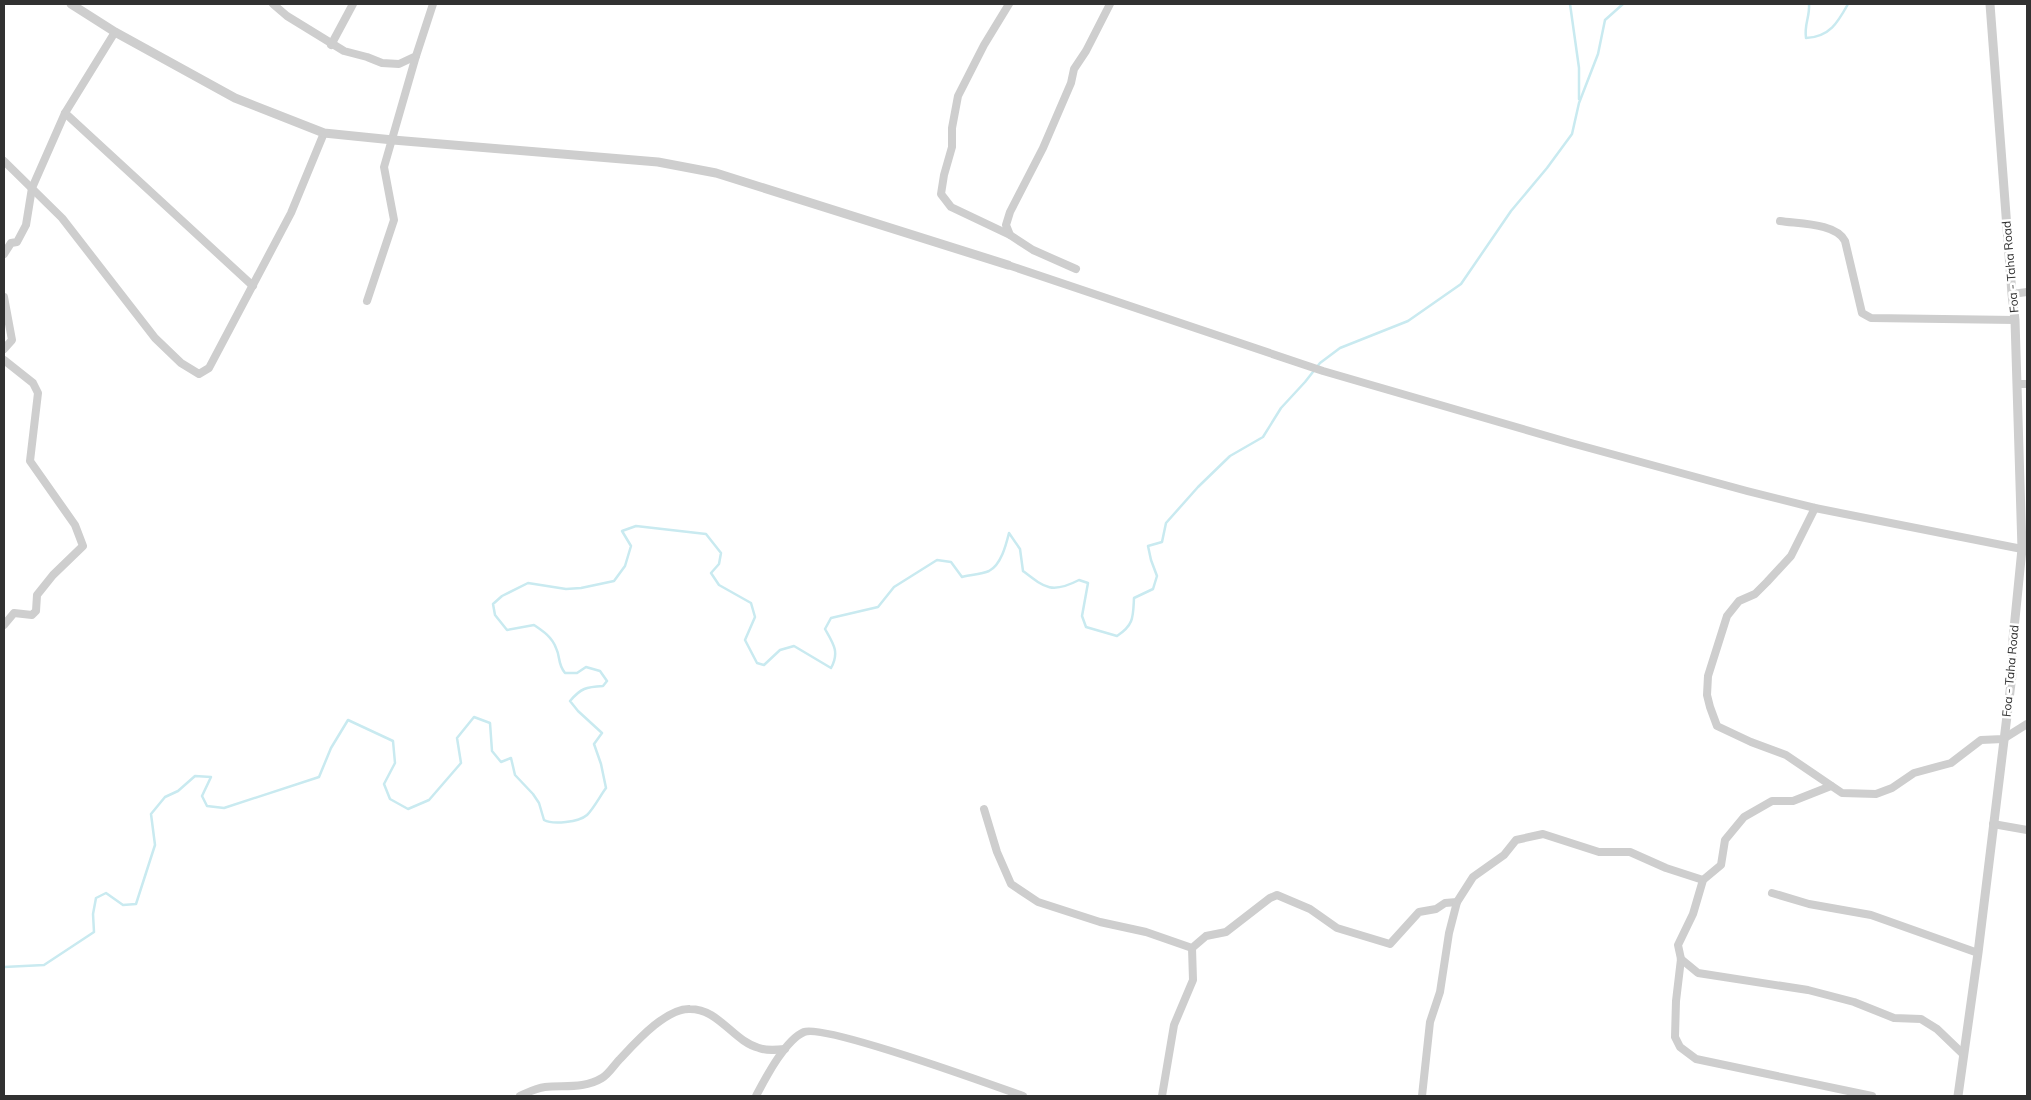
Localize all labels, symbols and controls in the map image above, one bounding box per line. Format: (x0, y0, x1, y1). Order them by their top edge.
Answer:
street label: Foa - Taha Road (1999, 220, 2021, 314)
street label: Foa - Taha Road (1999, 624, 2021, 718)

